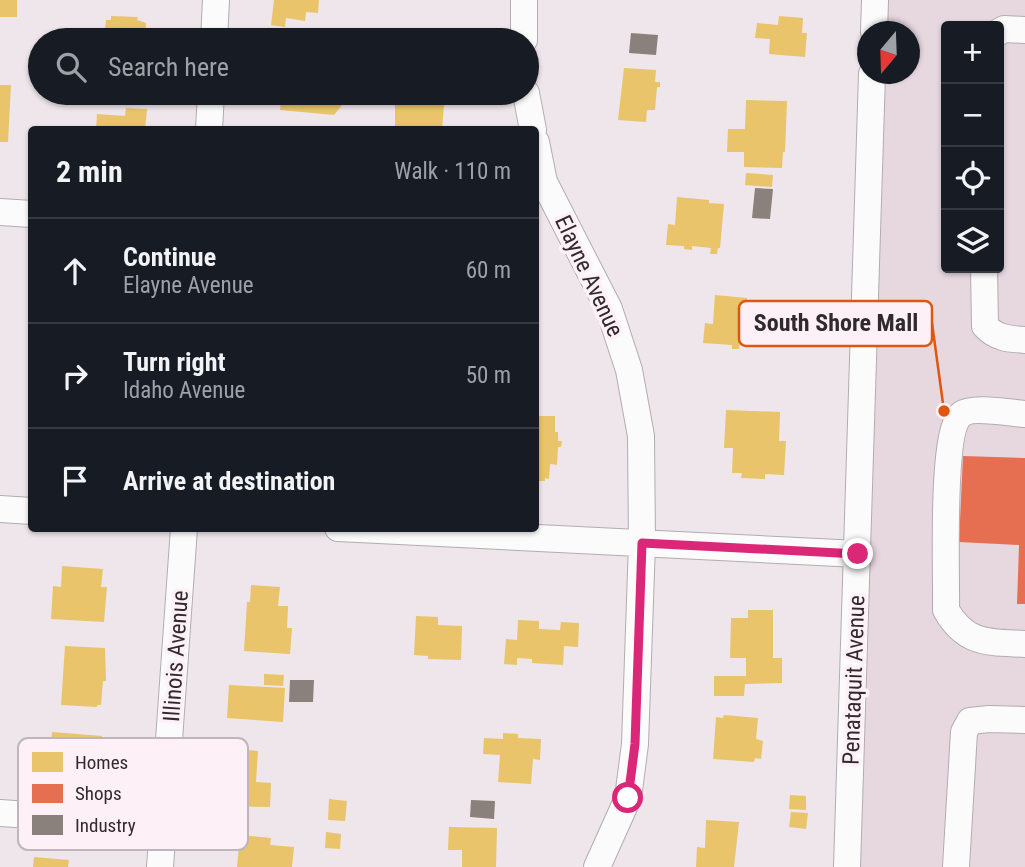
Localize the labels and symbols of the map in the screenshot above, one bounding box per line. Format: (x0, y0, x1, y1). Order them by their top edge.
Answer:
north arrow (857, 21, 920, 84)
street label: Elayne Avenue (549, 211, 629, 341)
callout: South Shore Mall (739, 301, 932, 346)
text: South Shore Mall (754, 309, 918, 337)
route end (842, 538, 873, 569)
street label: Illinois Avenue (158, 589, 194, 723)
street label: Penataquit Avenue (838, 595, 870, 765)
legend (18, 738, 248, 850)
text: Homes (75, 751, 128, 774)
text: Shops (75, 782, 122, 805)
route start (612, 782, 643, 813)
text: Industry (75, 814, 136, 837)

